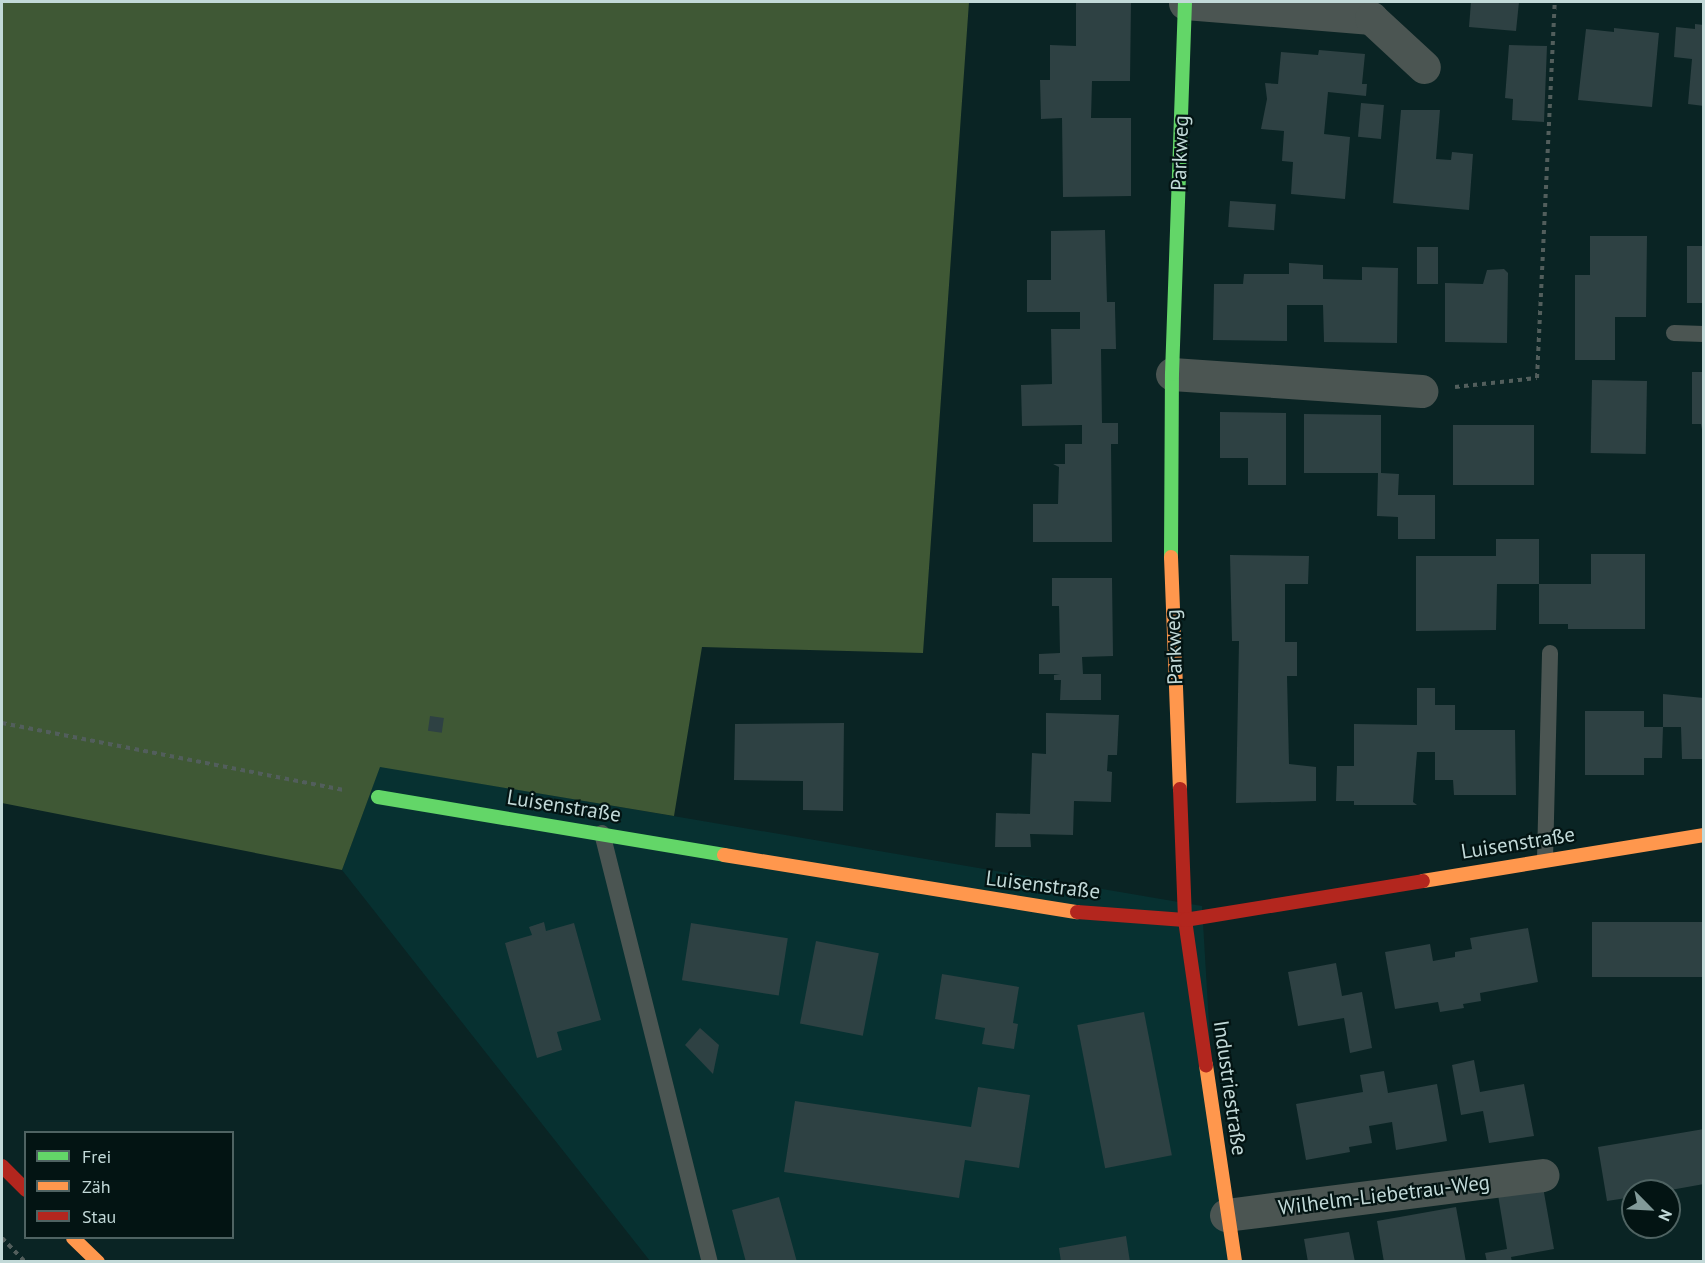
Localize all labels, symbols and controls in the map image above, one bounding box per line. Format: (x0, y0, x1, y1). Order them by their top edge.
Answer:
street label: Parkweg (1166, 115, 1194, 191)
street label: Parkweg (1160, 609, 1188, 685)
street label: Luisenstraße (505, 785, 623, 827)
street label: Luisenstraße (1459, 822, 1577, 864)
street label: Luisenstraße (984, 865, 1102, 905)
street label: Industriestraße (1208, 1019, 1252, 1157)
legend (24, 1131, 234, 1239)
text: Frei (82, 1145, 111, 1168)
street label: Wilhelm-Liebetrau-Weg (1277, 1170, 1491, 1220)
text: Zäh (82, 1175, 111, 1198)
north arrow (1621, 1179, 1681, 1239)
text: Stau (82, 1205, 116, 1228)
text: N (1654, 1207, 1677, 1224)

